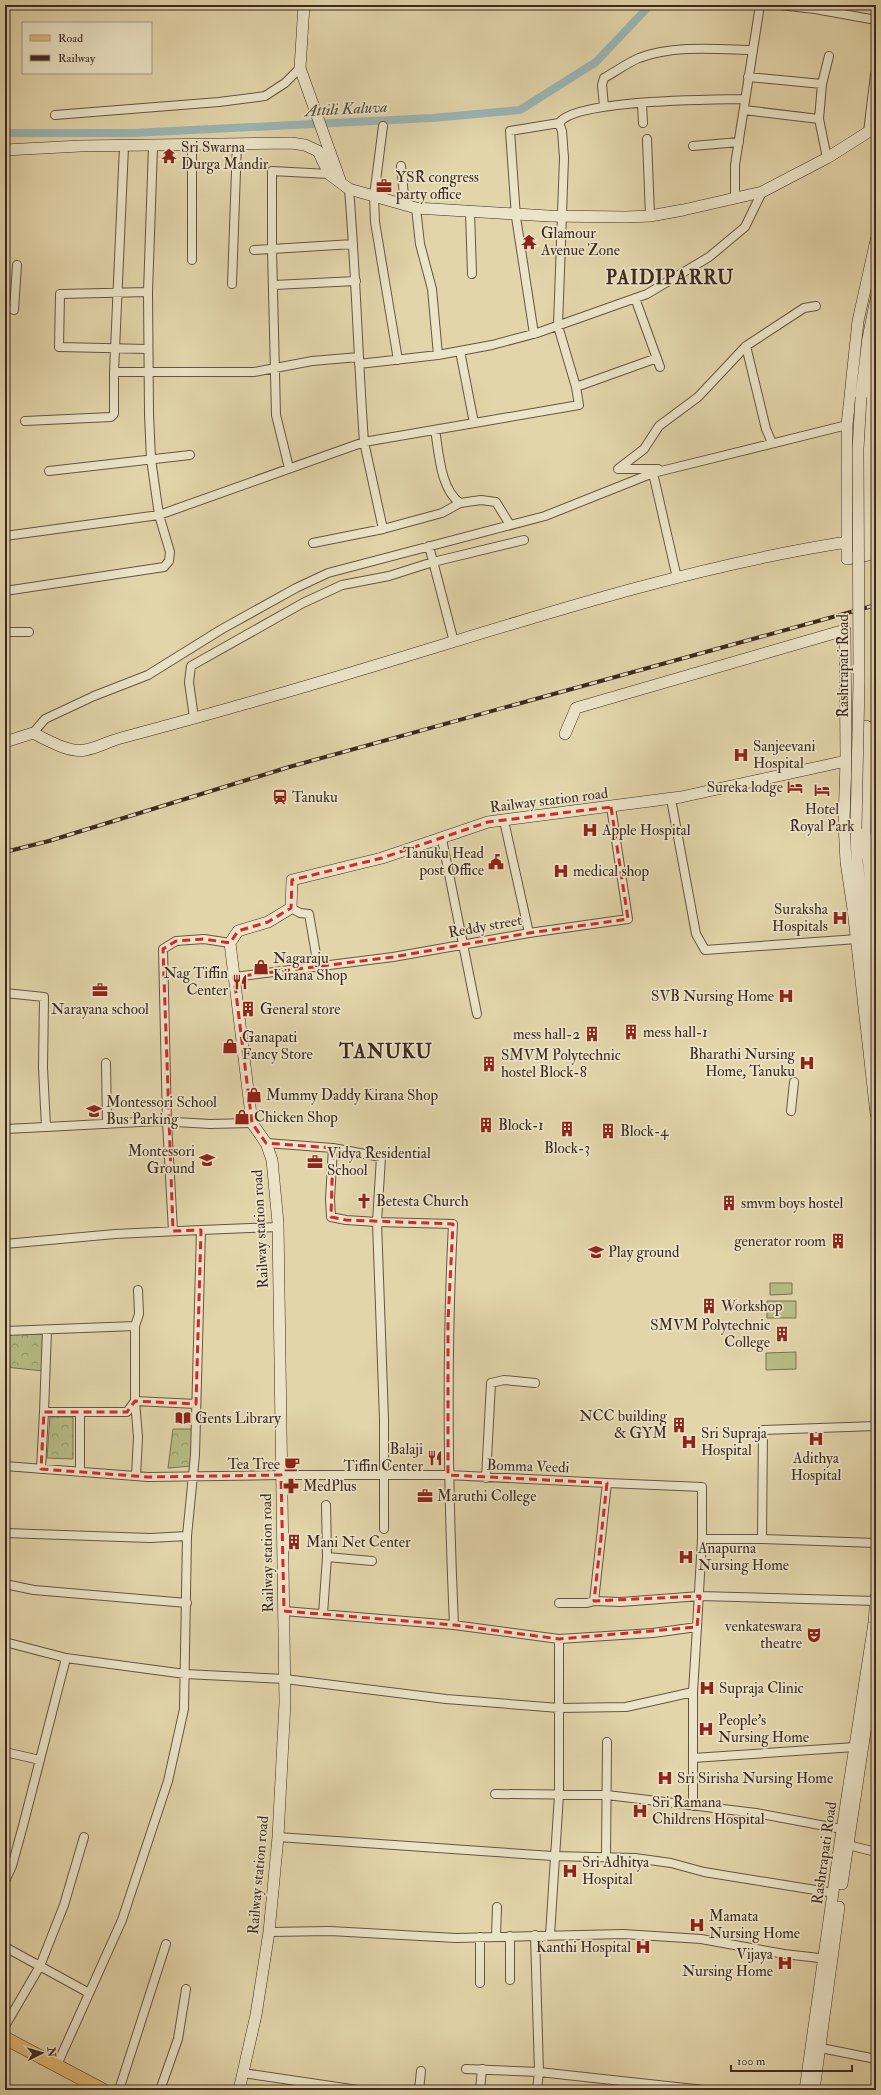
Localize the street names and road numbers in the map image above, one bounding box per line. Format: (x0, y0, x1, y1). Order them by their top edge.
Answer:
street label: Rashtrapati Road (834, 614, 854, 718)
street label: Railway station road (489, 784, 610, 817)
street label: Reddy street (447, 911, 523, 942)
street label: Railway station road (248, 1168, 273, 1289)
street label: Bomma Veedi (486, 1456, 570, 1477)
street label: Railway station road (257, 1493, 278, 1613)
street label: Rashtrapati Road (808, 1800, 842, 1906)
street label: Railway station road (244, 1814, 273, 1935)

